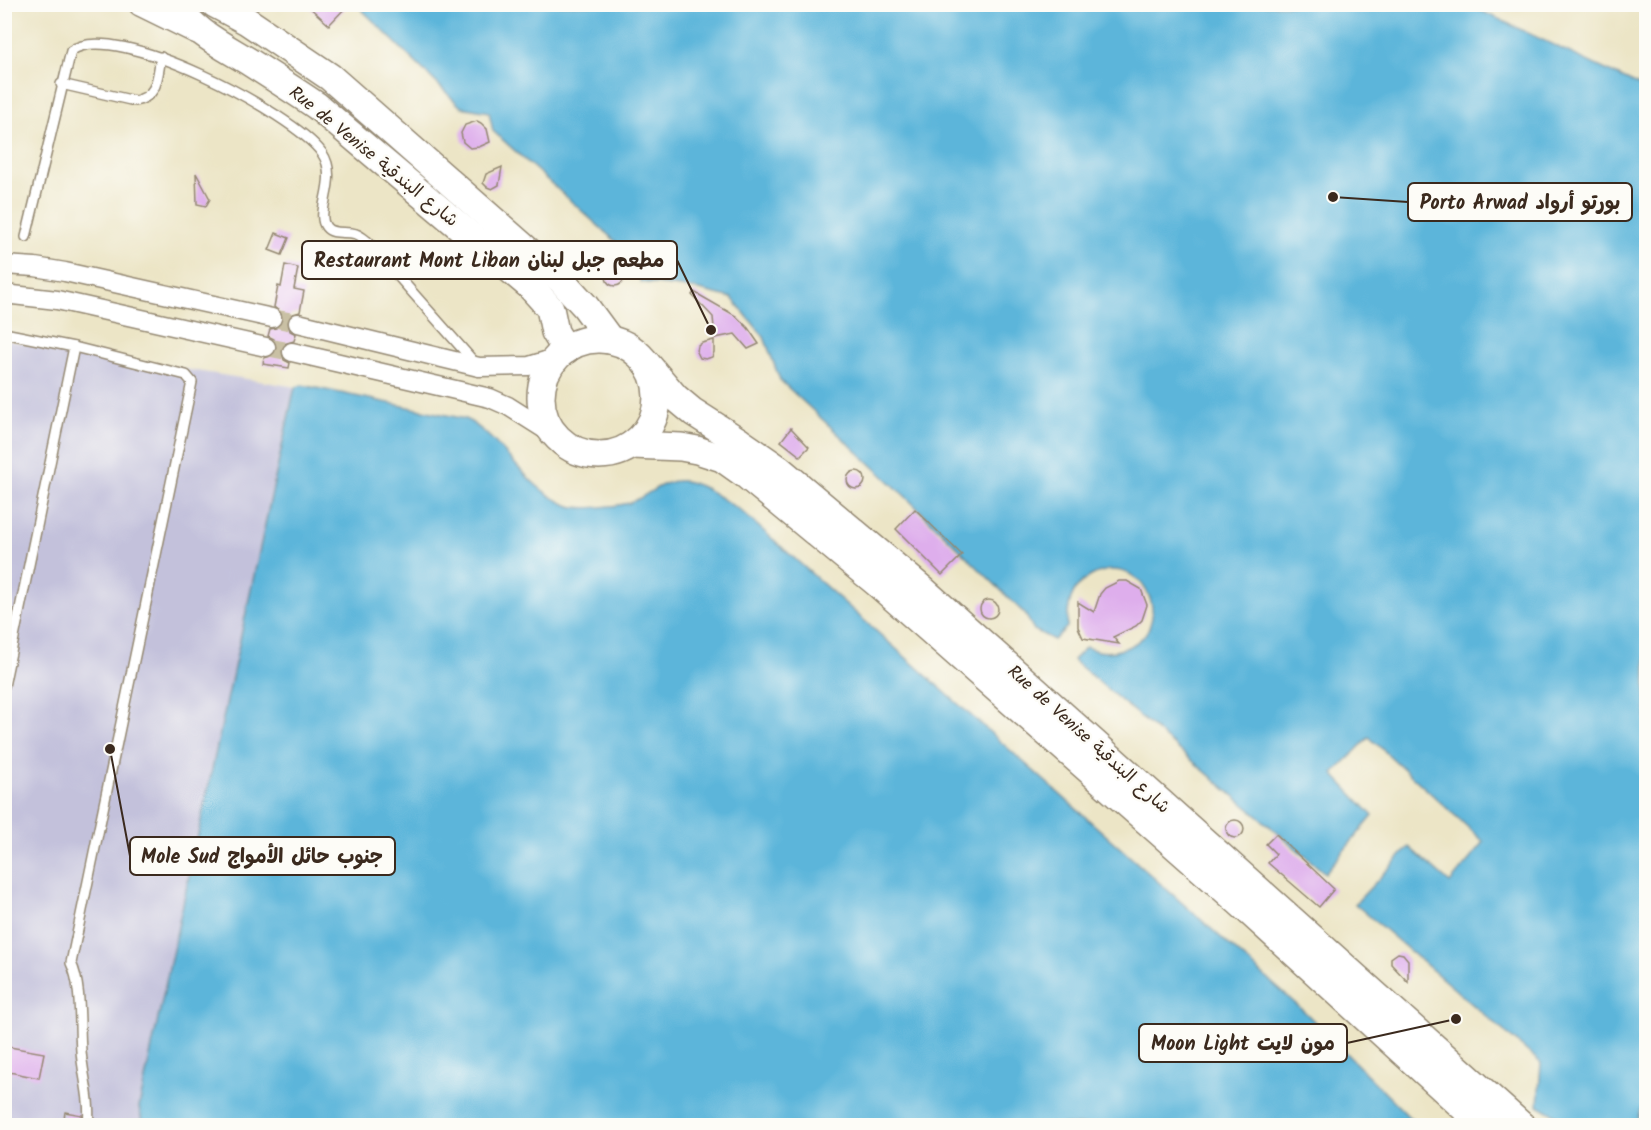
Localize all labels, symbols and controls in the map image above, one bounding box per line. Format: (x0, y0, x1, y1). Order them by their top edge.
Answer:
street label: Rue de Venise شارع البندقية (282, 79, 464, 235)
callout: Porto Arwad بورتو أرواد (1408, 183, 1632, 221)
text: Porto Arwad بورتو أرواد (1420, 188, 1620, 220)
callout: Restaurant Mont Liban مطعم جبل لبنان (302, 241, 677, 279)
text: Restaurant Mont Liban مطعم جبل لبنان (314, 246, 664, 278)
street label: Rue de Venise شارع البندقية (1000, 659, 1176, 822)
callout: Mole Sud جنوب حائل الأمواج (130, 837, 395, 875)
text: Mole Sud جنوب حائل الأمواج (141, 842, 383, 874)
callout: Moon Light مون لايت (1139, 1024, 1347, 1062)
text: Moon Light مون لايت (1151, 1029, 1335, 1061)

